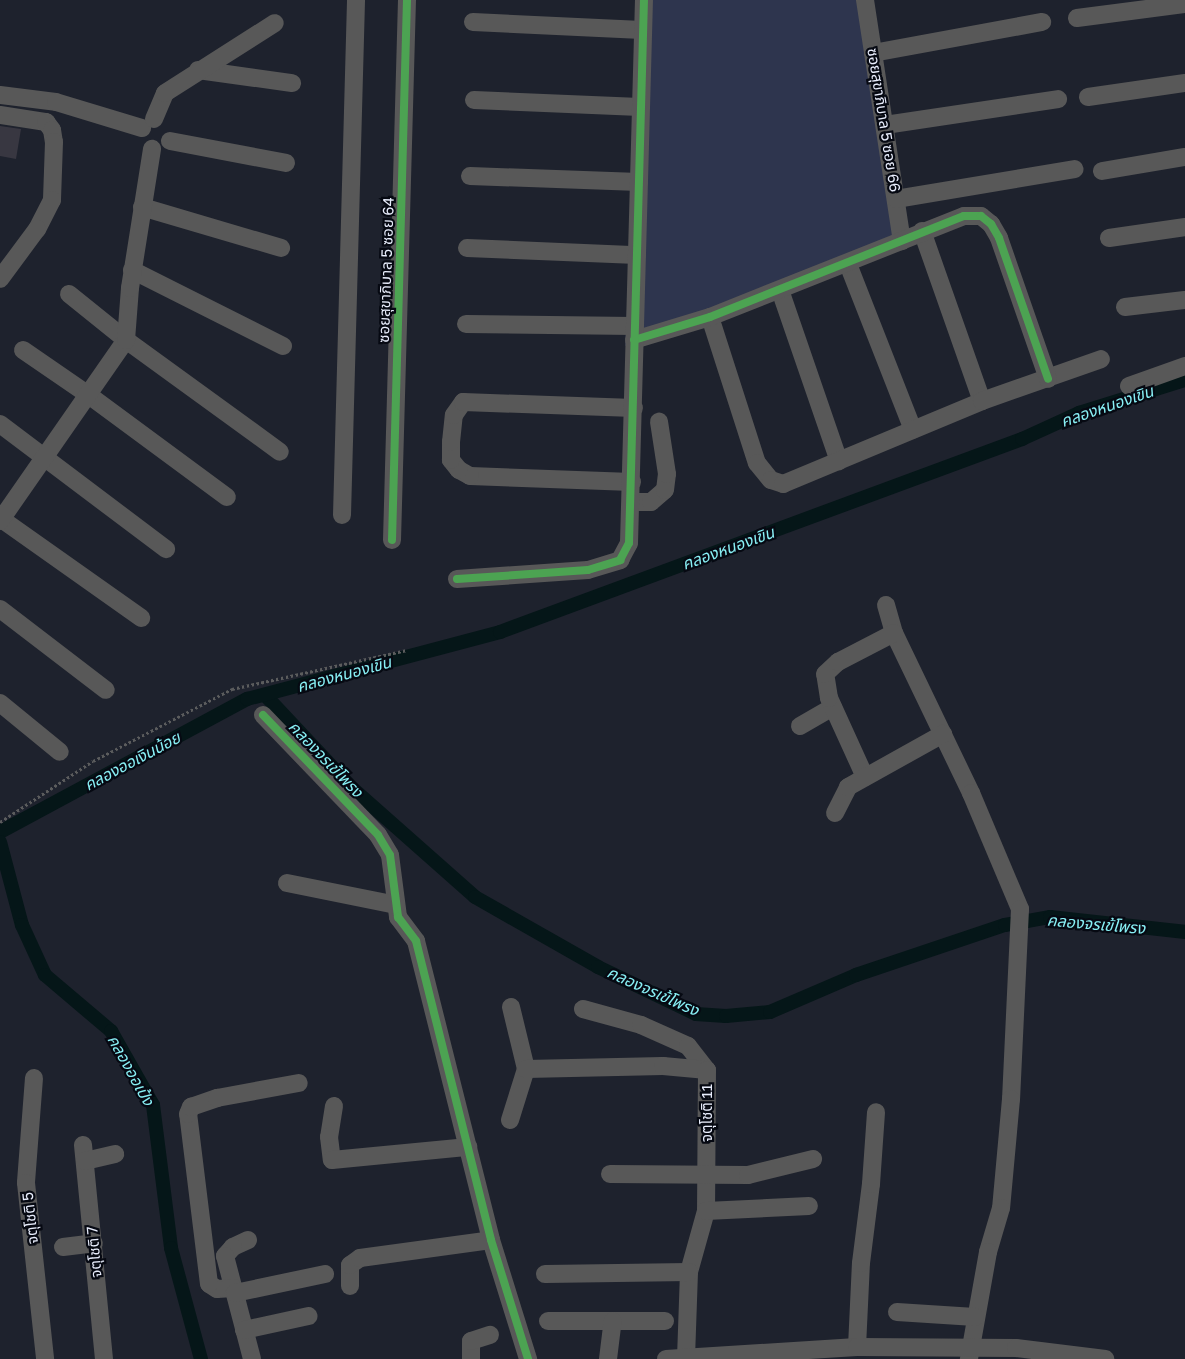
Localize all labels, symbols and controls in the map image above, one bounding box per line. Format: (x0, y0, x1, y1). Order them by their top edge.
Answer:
street label: ซอยสุขาภิบาล 5 ซอย 66 (864, 47, 904, 193)
street label: ซอยสุขาภิบาล 5 ซอย 64 (374, 197, 398, 343)
water label: คลองหนองเขิน (1058, 381, 1156, 431)
water label: คลองหนองเขิน (679, 522, 777, 574)
water label: คลองหนองเขิน (295, 652, 393, 696)
water label: คลองจรเข้โพรง (285, 717, 367, 801)
water label: คลองออเงินน้อย (81, 728, 183, 794)
water label: คลองจรเข้โพรง (1046, 910, 1146, 938)
water label: คลองจรเข้โพรง (604, 962, 702, 1020)
water label: คลองออเป้ง (104, 1031, 158, 1109)
street label: จตุโชติ 11 (698, 1084, 716, 1142)
street label: จตุโชติ 5 (18, 1191, 42, 1245)
street label: จตุโชติ 7 (83, 1226, 105, 1278)

